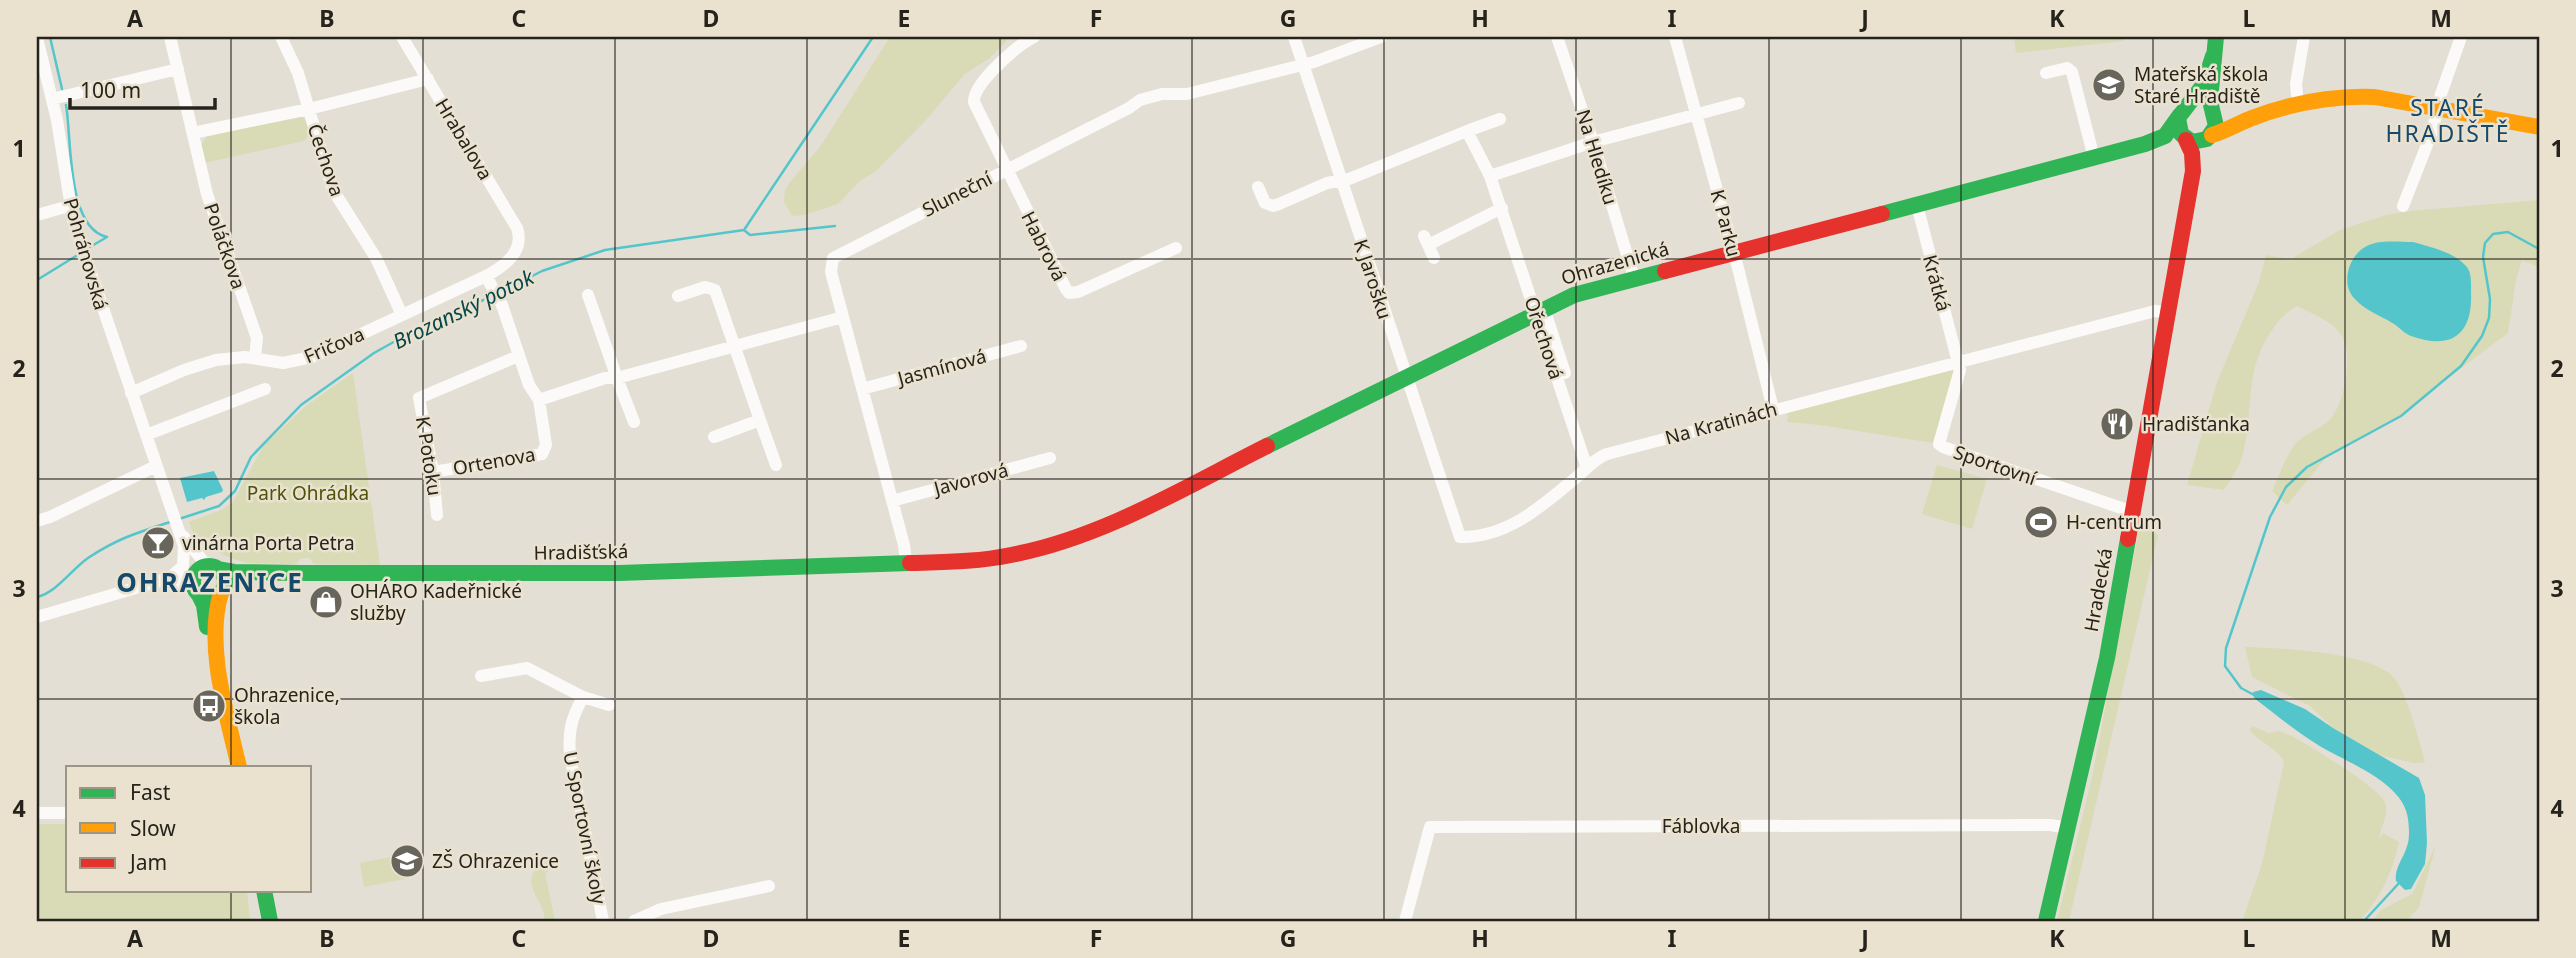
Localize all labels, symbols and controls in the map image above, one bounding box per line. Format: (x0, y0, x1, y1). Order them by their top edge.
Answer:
text: A (127, 2, 143, 34)
text: B (319, 2, 335, 34)
text: C (512, 2, 527, 34)
text: D (703, 2, 719, 34)
text: E (898, 2, 910, 34)
text: F (1090, 2, 1102, 34)
text: G (1280, 2, 1296, 34)
text: H (1471, 2, 1489, 34)
text: I (1668, 2, 1677, 34)
text: J (1859, 2, 1869, 34)
text: K (2049, 2, 2065, 34)
text: L (2243, 2, 2256, 34)
text: M (2430, 2, 2452, 34)
place label: Mateřská škola Staré Hradiště (2134, 61, 2268, 109)
scale bar (70, 66, 215, 110)
school or university icon: Mateřská škola Staré Hradiště (2090, 66, 2128, 104)
text: 100 m (80, 76, 141, 104)
district label: STARÉ HRADIŠTĚ (2386, 91, 2510, 149)
street label: Hrabalova (429, 93, 499, 185)
street label: Na Hledíku (1570, 106, 1624, 208)
street label: Čechova (301, 120, 351, 200)
text: 1 (12, 132, 26, 164)
text: 1 (2550, 132, 2564, 164)
street label: Sluneční (918, 165, 997, 223)
street label: K Parku (1705, 187, 1747, 259)
street label: Pohránovská (58, 195, 114, 313)
street label: Poláčkova (198, 200, 252, 292)
street label: Habrová (1015, 207, 1073, 285)
street label: Ohrazenická (1558, 235, 1672, 291)
street label: K Jarošku (1348, 236, 1398, 322)
street label: Krátká (1917, 252, 1957, 314)
water label: Brozanský potok (388, 262, 540, 355)
street label: Ořechová (1518, 293, 1570, 383)
street label: Fričova (300, 321, 368, 369)
street label: Jasmínová (893, 343, 989, 392)
text: 2 (12, 352, 26, 384)
text: 2 (2550, 352, 2564, 384)
street label: Na Kratinách (1662, 396, 1780, 450)
restaurant icon: Hradišťanka (2098, 405, 2136, 443)
place label: Hradišťanka (2142, 411, 2250, 437)
street label: K Potoku (410, 414, 448, 498)
street label: Sportovní (1950, 439, 2041, 492)
street label: Ortenova (451, 441, 537, 481)
street label: Javorová (929, 457, 1011, 502)
park label: Park Ohrádka (247, 480, 369, 506)
sports icon: H-centrum (2022, 503, 2060, 541)
place label: H-centrum (2066, 509, 2162, 535)
bar icon: vinárna Porta Petra (139, 524, 177, 562)
place label: vinárna Porta Petra (182, 530, 355, 556)
street label: Hradišťská (533, 538, 629, 566)
street label: Hradecká (2078, 546, 2118, 634)
district label: OHRAZENICE (116, 564, 304, 600)
text: 3 (12, 572, 26, 604)
text: 3 (2550, 572, 2564, 604)
place label: OHÁRO Kadeřnické služby (350, 578, 522, 626)
shop icon: OHÁRO Kadeřnické služby (307, 583, 345, 621)
place label: Ohrazenice, škola (234, 682, 340, 730)
bus stop icon: Ohrazenice, škola (190, 687, 228, 725)
street label: U Sportovní školy (557, 750, 613, 907)
legend (66, 766, 312, 892)
text: Fast (130, 778, 171, 806)
text: 4 (12, 792, 26, 824)
text: 4 (2550, 792, 2564, 824)
street label: Fáblovka (1662, 813, 1740, 839)
text: Slow (130, 814, 176, 842)
school or university icon: ZŠ Ohrazenice (388, 842, 426, 880)
text: Jam (128, 848, 167, 876)
place label: ZŠ Ohrazenice (432, 848, 559, 874)
text: A (127, 922, 143, 954)
text: B (319, 922, 335, 954)
text: C (512, 922, 527, 954)
text: D (703, 922, 719, 954)
text: E (898, 922, 910, 954)
text: F (1090, 922, 1102, 954)
text: G (1280, 922, 1296, 954)
text: H (1471, 922, 1489, 954)
text: I (1668, 922, 1677, 954)
text: J (1859, 922, 1869, 954)
text: K (2049, 922, 2065, 954)
text: L (2243, 922, 2256, 954)
text: M (2430, 922, 2452, 954)

